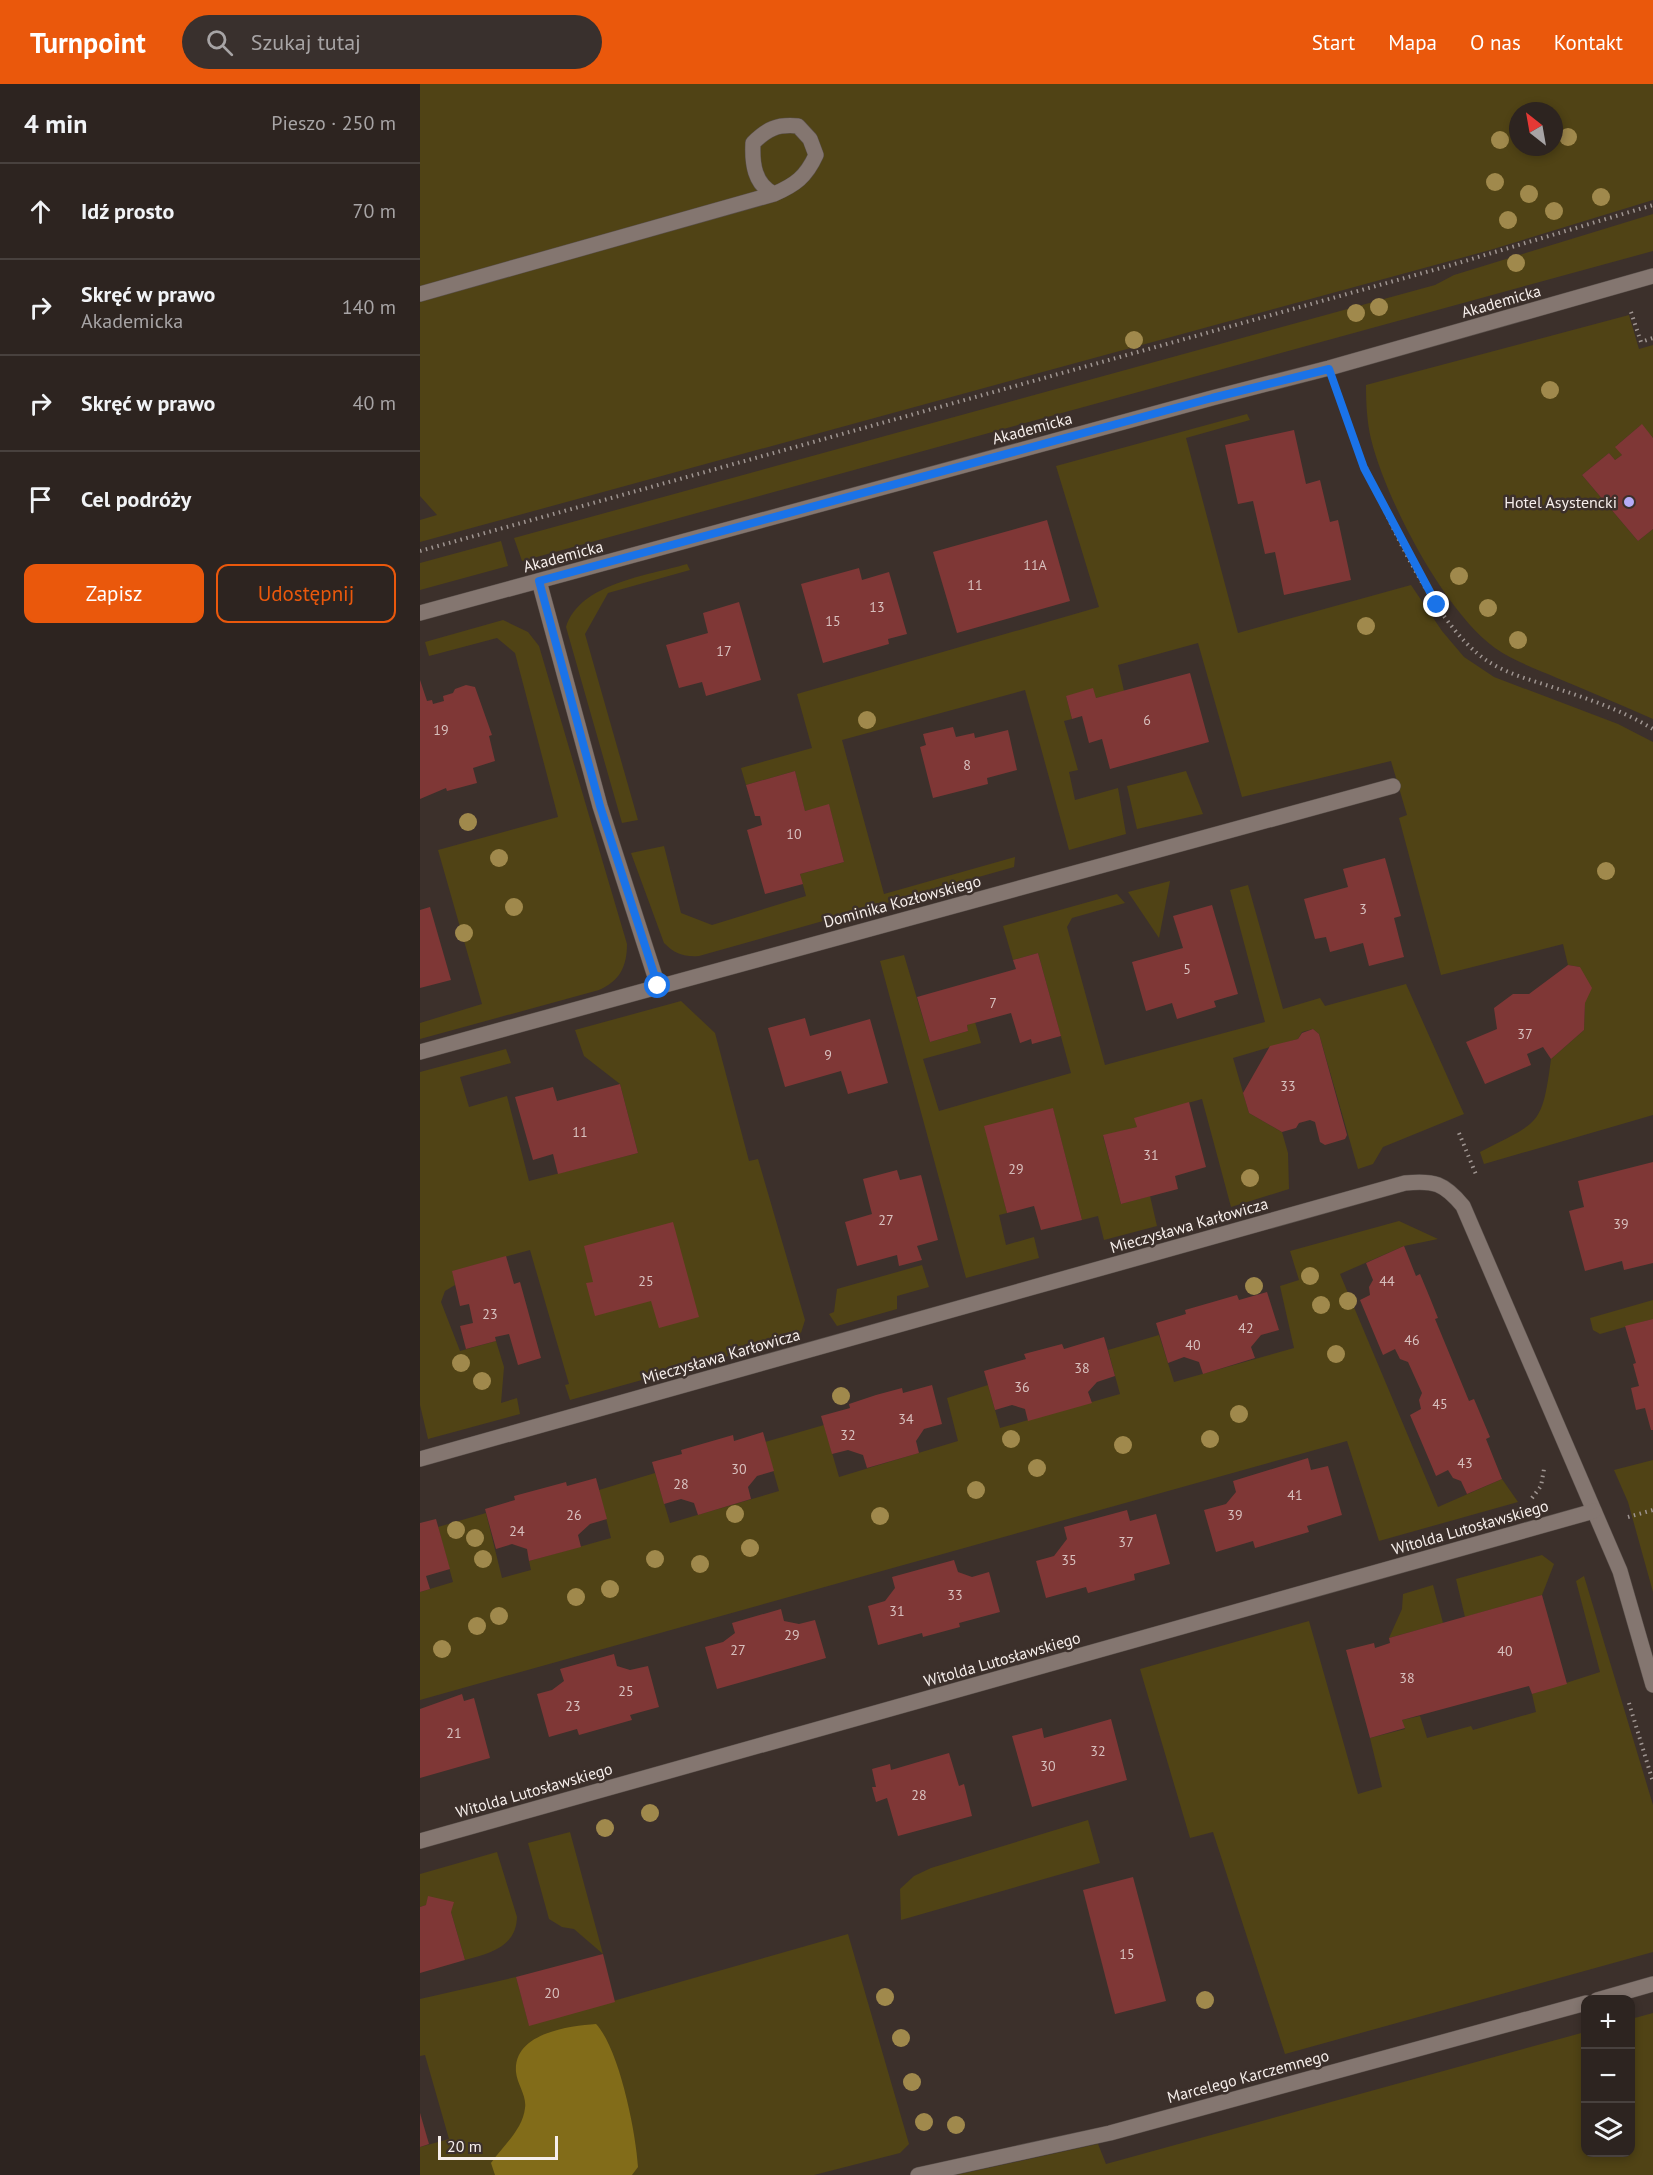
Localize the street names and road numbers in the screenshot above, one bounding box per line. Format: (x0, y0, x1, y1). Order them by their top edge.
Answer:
street label: Akademicka (1459, 280, 1543, 322)
street label: Akademicka (990, 408, 1074, 448)
street label: Akademicka (521, 536, 605, 576)
street label: Dominika Kozłowskiego (821, 870, 983, 932)
street label: Mieczysława Karłowicza (1108, 1193, 1270, 1257)
street label: Mieczysława Karłowicza (640, 1324, 802, 1388)
street label: Witolda Lutosławskiego (1389, 1495, 1551, 1559)
street label: Witolda Lutosławskiego (921, 1627, 1083, 1691)
street label: Witolda Lutosławskiego (453, 1758, 615, 1822)
street label: Marcelego Karczemnego (1165, 2045, 1331, 2107)

